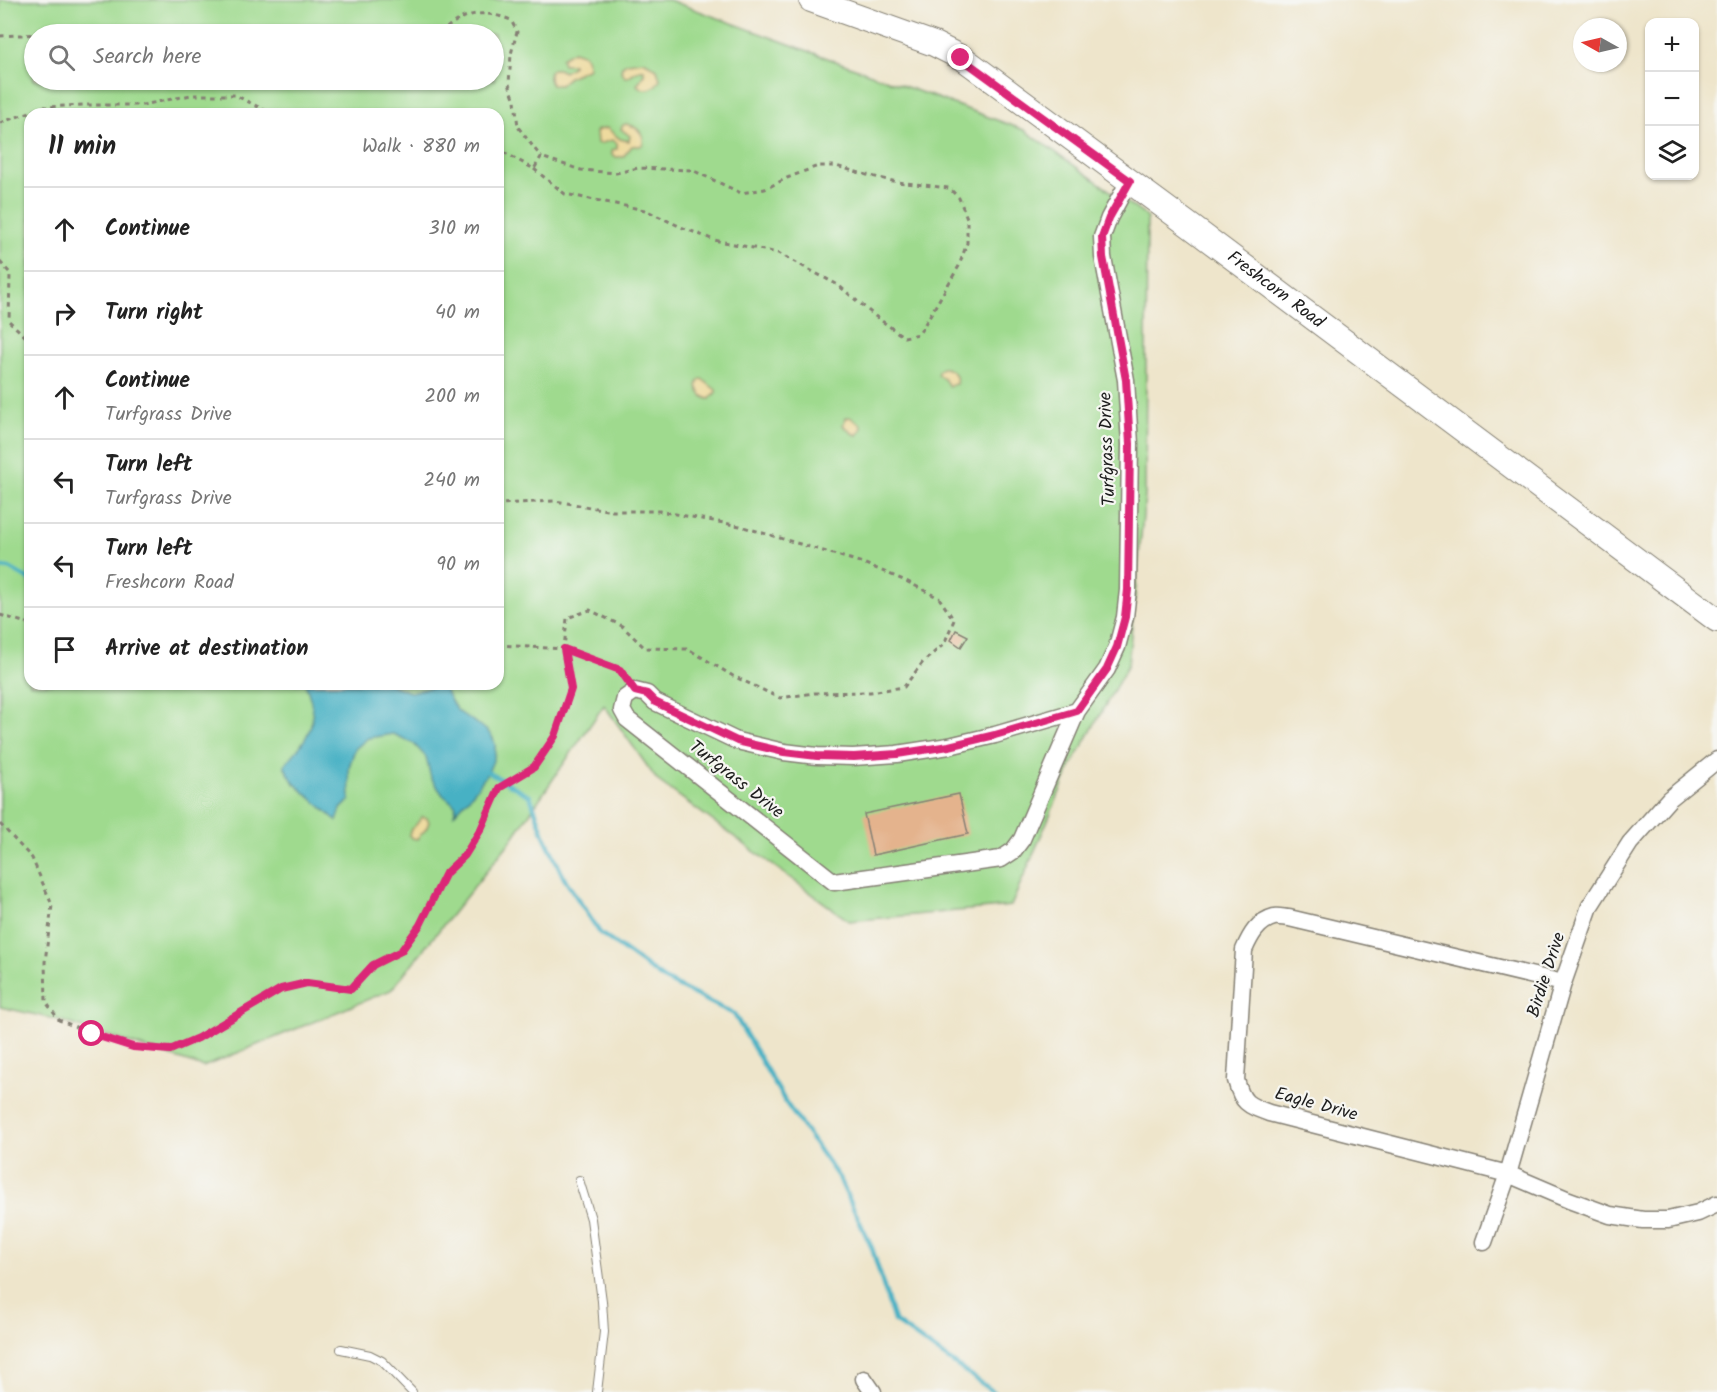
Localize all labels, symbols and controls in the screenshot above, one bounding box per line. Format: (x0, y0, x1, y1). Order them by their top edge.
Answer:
north arrow (1573, 18, 1627, 72)
map controls (1645, 18, 1699, 180)
button: + (1645, 18, 1699, 72)
search box (24, 24, 504, 90)
text: Search here (93, 40, 201, 75)
icon: search (45, 41, 78, 74)
route end (947, 44, 973, 70)
button: − (1645, 72, 1699, 126)
text: 11 min (48, 126, 116, 168)
button: layers (1645, 126, 1699, 180)
text: Walk · 880 m (362, 131, 480, 163)
text: Continue (105, 212, 190, 247)
icon: ahead (48, 213, 81, 246)
text: 310 m (428, 213, 480, 245)
street label: Freshcorn Road (1221, 244, 1332, 337)
text: Turn right (105, 296, 203, 331)
icon: right (48, 297, 81, 330)
text: 40 m (435, 297, 480, 329)
text: Continue (105, 364, 190, 399)
icon: ahead (48, 381, 81, 414)
text: 200 m (424, 381, 480, 413)
street label: Turfgrass Drive (1092, 391, 1124, 507)
text: Turfgrass Drive (105, 399, 232, 431)
text: Turn left (105, 448, 192, 483)
icon: left (48, 465, 81, 498)
text: 240 m (423, 465, 480, 497)
text: Turfgrass Drive (105, 483, 232, 515)
text: Turn left (105, 532, 192, 567)
icon: left (48, 549, 81, 582)
text: 90 m (436, 549, 480, 581)
text: Freshcorn Road (105, 567, 234, 599)
text: Arrive at destination (105, 632, 308, 667)
icon: arrive (48, 633, 81, 666)
street label: Turfgrass Drive (682, 733, 790, 827)
street label: Birdie Drive (1520, 929, 1574, 1021)
route start (78, 1020, 104, 1046)
street label: Eagle Drive (1271, 1080, 1361, 1130)

